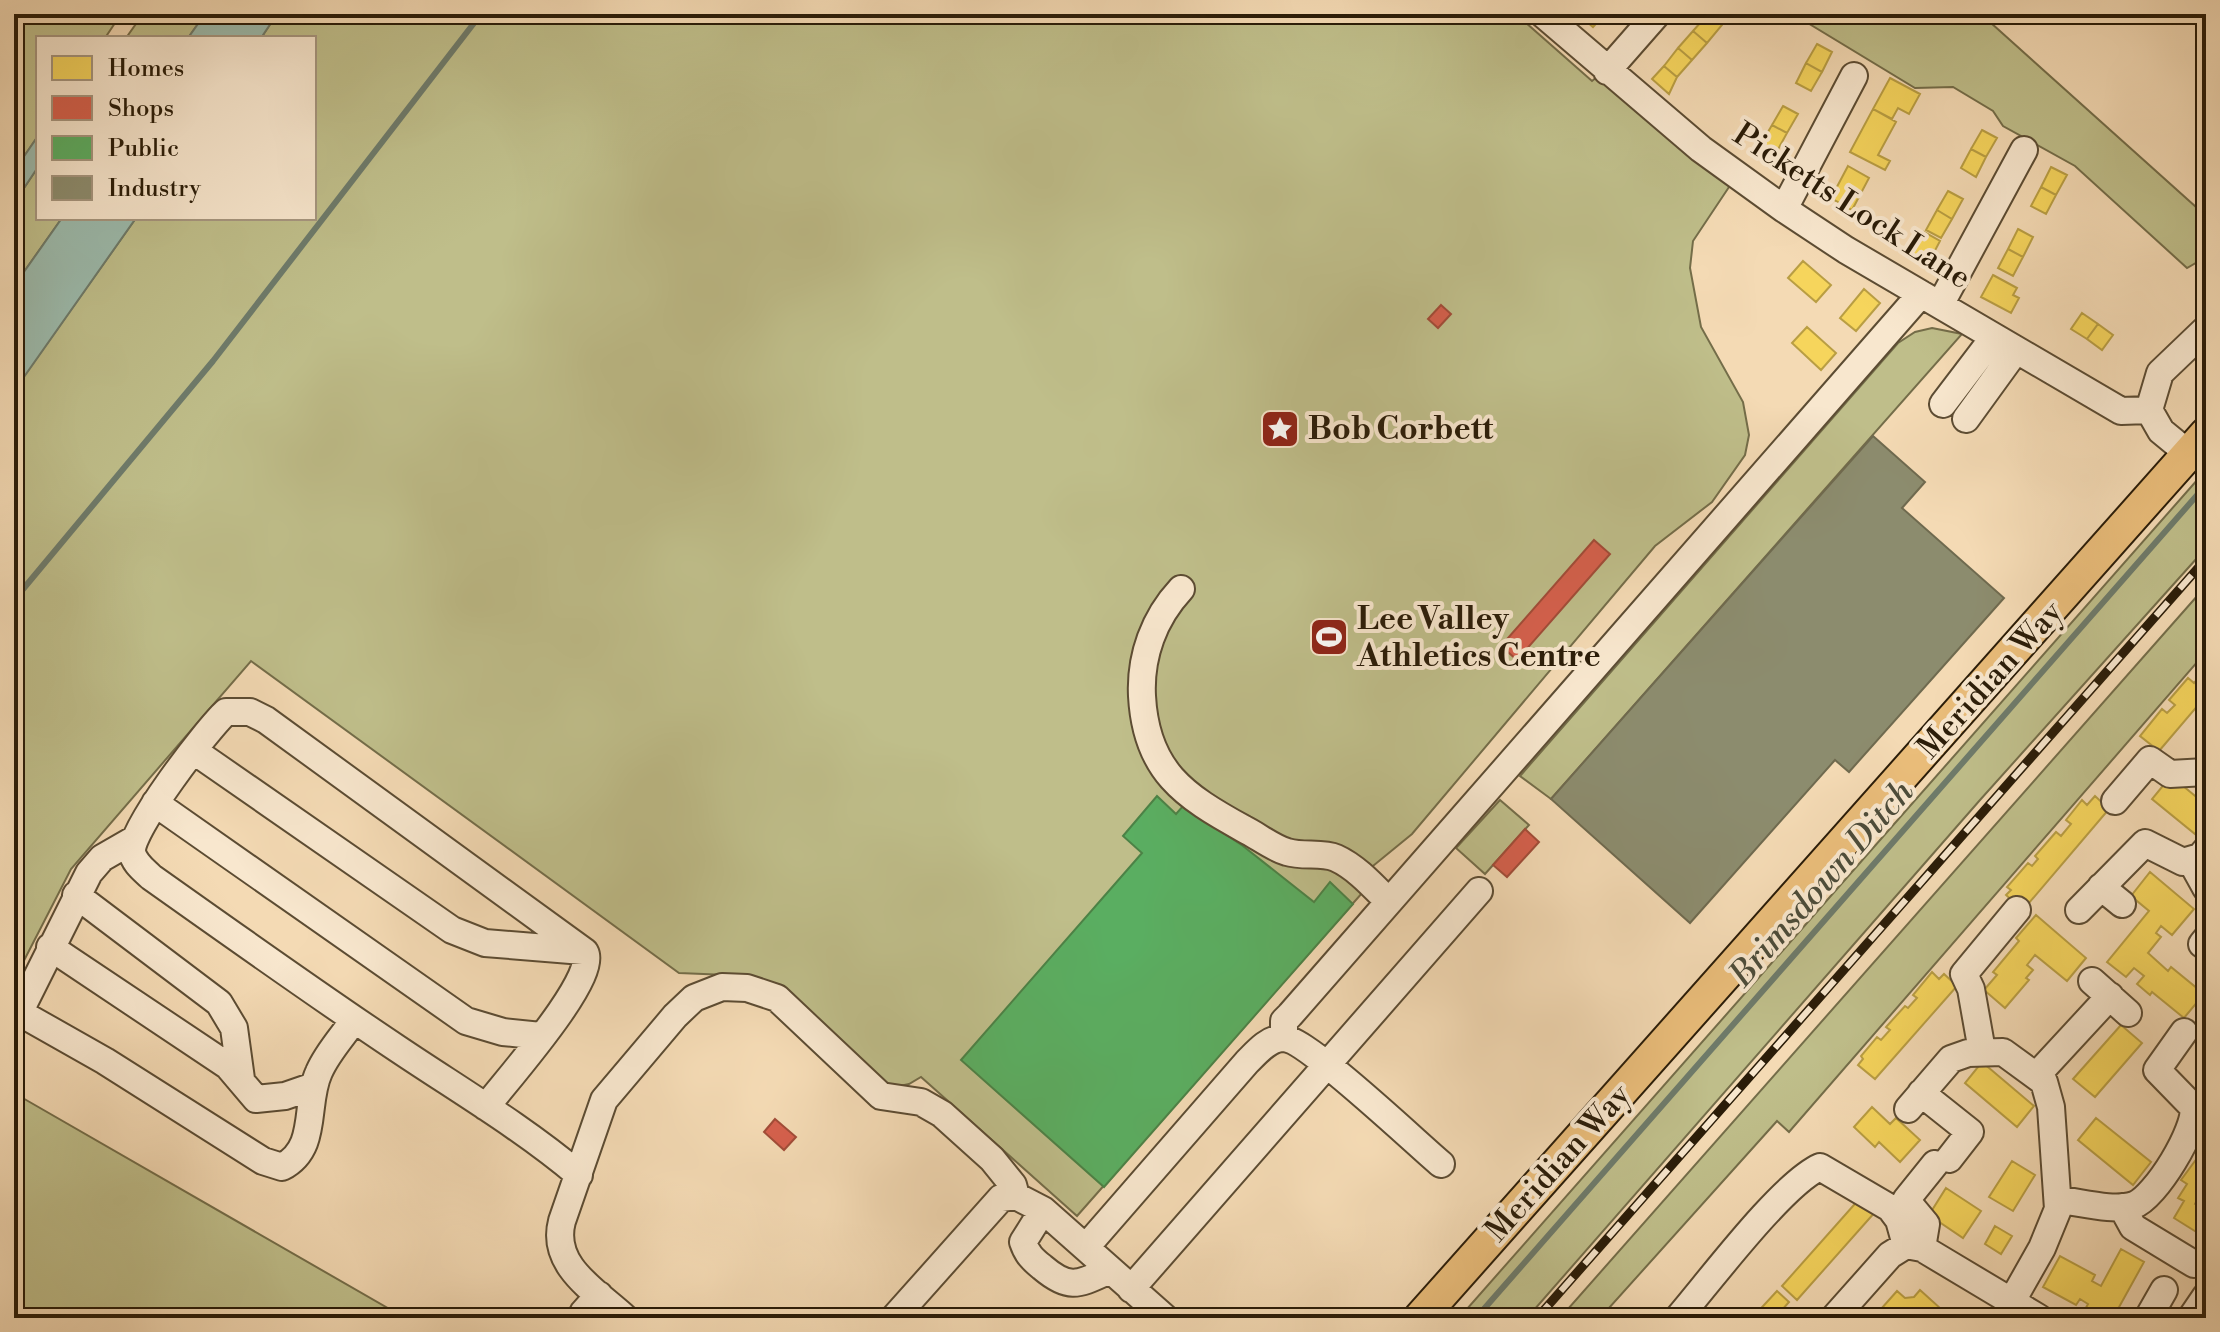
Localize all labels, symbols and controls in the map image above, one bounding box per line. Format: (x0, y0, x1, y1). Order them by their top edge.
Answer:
legend (36, 36, 316, 220)
text: Homes (108, 54, 184, 84)
text: Shops (108, 94, 174, 124)
street label: Picketts Lock Lane (1725, 114, 1979, 298)
text: Public (108, 134, 179, 164)
text: Industry (108, 174, 201, 204)
place icon: Bob Corbett (1259, 408, 1301, 450)
place label: Bob Corbett (1308, 409, 1494, 449)
street label: Meridian Way (1909, 593, 2072, 767)
place label: Lee Valley Athletics Centre (1356, 599, 1601, 676)
sports icon: Lee Valley Athletics Centre (1308, 616, 1350, 658)
water label: Brimsdown Ditch (1720, 771, 1924, 997)
street label: Meridian Way (1477, 1076, 1640, 1250)

